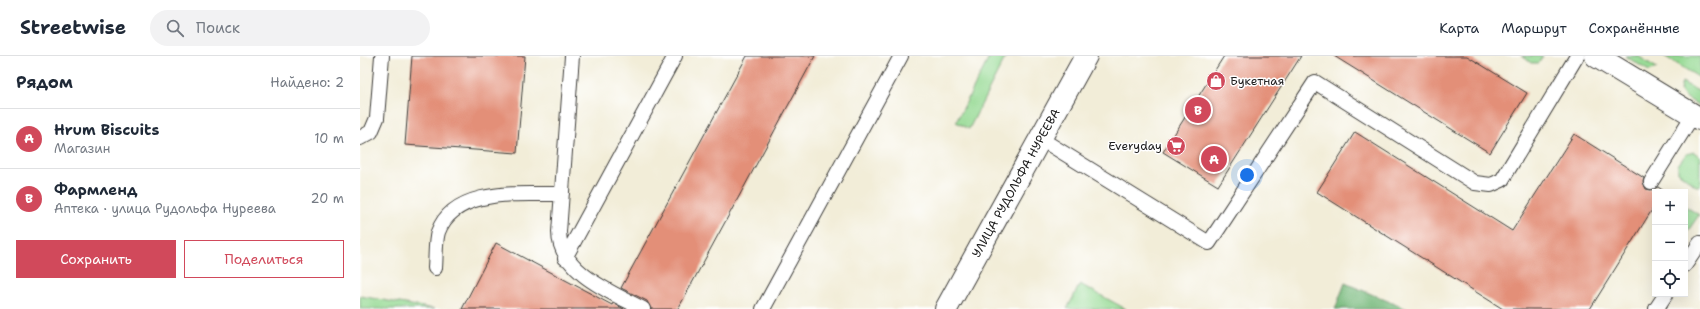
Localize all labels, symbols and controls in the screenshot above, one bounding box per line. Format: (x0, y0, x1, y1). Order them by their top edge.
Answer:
search box (150, 10, 430, 46)
text: Streetwise (20, 15, 126, 40)
icon: search (164, 17, 186, 39)
text: Поиск (196, 18, 240, 38)
text: Карта (1439, 19, 1479, 37)
text: Маршрут (1501, 19, 1567, 37)
text: Сохранённые (1589, 19, 1680, 37)
shop icon: Букетная (1205, 70, 1227, 92)
text: Рядом (16, 71, 73, 93)
place label: Букетная (1230, 73, 1284, 89)
text: Найдено: 2 (270, 74, 344, 91)
pin: B (1185, 95, 1211, 125)
street label: УЛИЦА РУДОЛЬФА НУРЕЕВА (968, 105, 1064, 260)
text: Hrum Biscuits (54, 120, 159, 140)
text: A (24, 130, 34, 147)
text: 10 m (314, 130, 344, 147)
supermarket icon: Everyday (1165, 135, 1187, 157)
place label: Everyday (1108, 138, 1162, 154)
text: Магазин (54, 140, 110, 157)
pin: A (1201, 144, 1227, 174)
your location (1237, 165, 1257, 185)
text: Фармленд (54, 180, 137, 200)
map controls (1652, 189, 1688, 297)
button: + (1652, 189, 1688, 225)
text: B (25, 190, 33, 207)
text: 20 m (311, 190, 344, 207)
text: Аптека · улица Рудольфа Нуреева (54, 200, 276, 217)
button: − (1652, 225, 1688, 261)
button: Сохранить (16, 240, 176, 278)
button: Поделиться (184, 240, 344, 278)
button: locate (1652, 261, 1688, 297)

